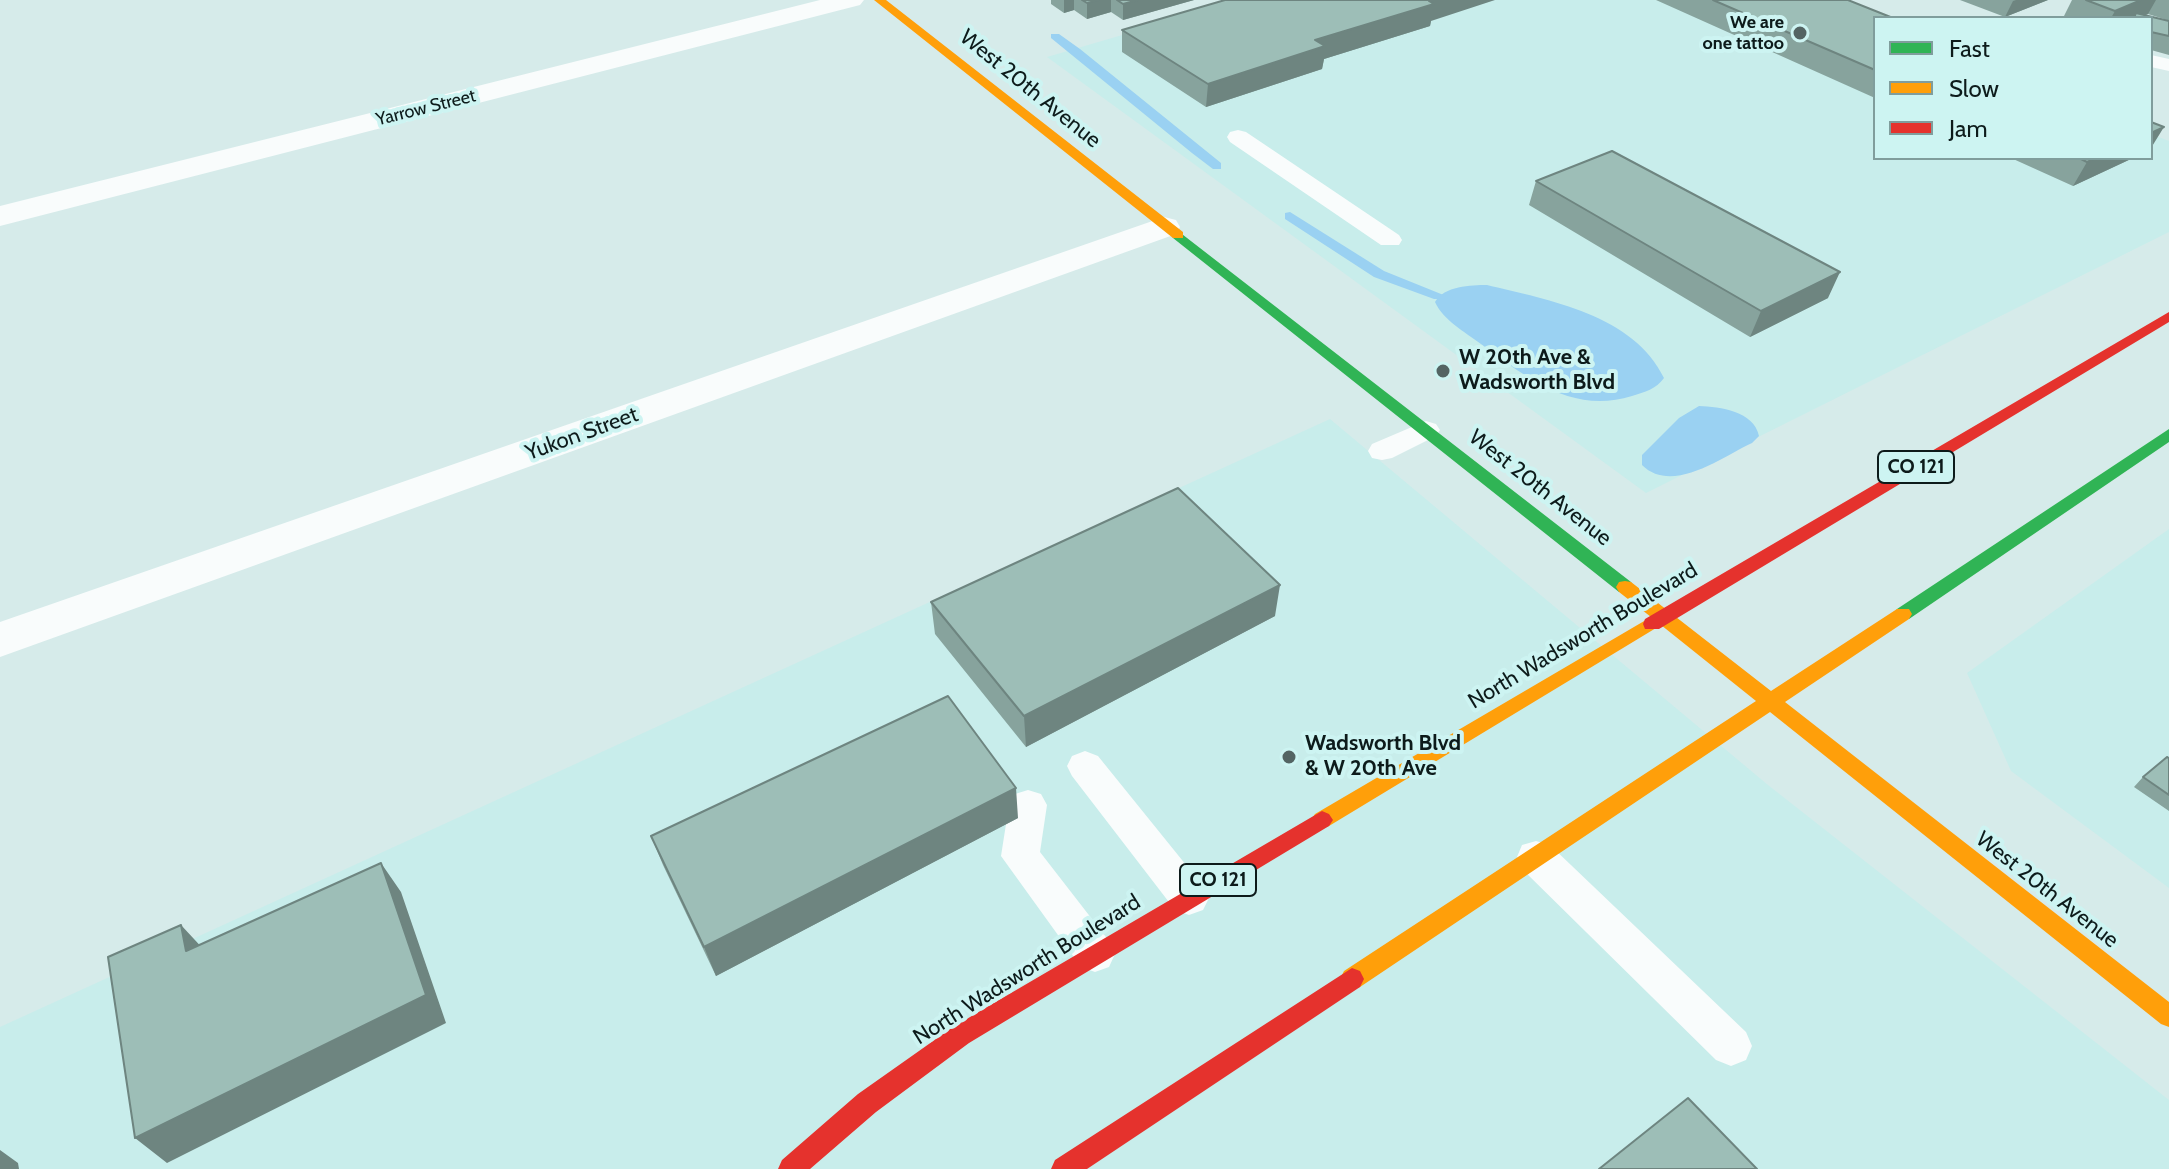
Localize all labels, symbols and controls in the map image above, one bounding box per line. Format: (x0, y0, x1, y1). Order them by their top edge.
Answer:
place label: We are one tattoo (1703, 12, 1784, 54)
legend (1873, 16, 2153, 160)
street label: West 20th Avenue (954, 24, 1106, 154)
marker: We are one tattoo (1791, 24, 1809, 42)
text: Fast (1949, 34, 1990, 63)
text: Slow (1949, 74, 1999, 103)
street label: Yarrow Street (374, 85, 478, 131)
text: Jam (1949, 114, 1987, 143)
place label: W 20th Ave & Wadsworth Blvd (1459, 345, 1615, 396)
marker: W 20th Ave & Wadsworth Blvd (1434, 362, 1452, 380)
street label: Yukon Street (522, 401, 642, 467)
street label: West 20th Avenue (1463, 424, 1617, 552)
road number: CO 121 (1878, 451, 1954, 483)
street label: North Wadsworth Boulevard (1464, 557, 1702, 715)
place label: Wadsworth Blvd & W 20th Ave (1305, 731, 1461, 782)
marker: Wadsworth Blvd & W 20th Ave (1280, 748, 1298, 766)
street label: West 20th Avenue (1970, 826, 2124, 954)
road number: CO 121 (1180, 864, 1256, 896)
street label: North Wadsworth Boulevard (909, 889, 1145, 1051)

